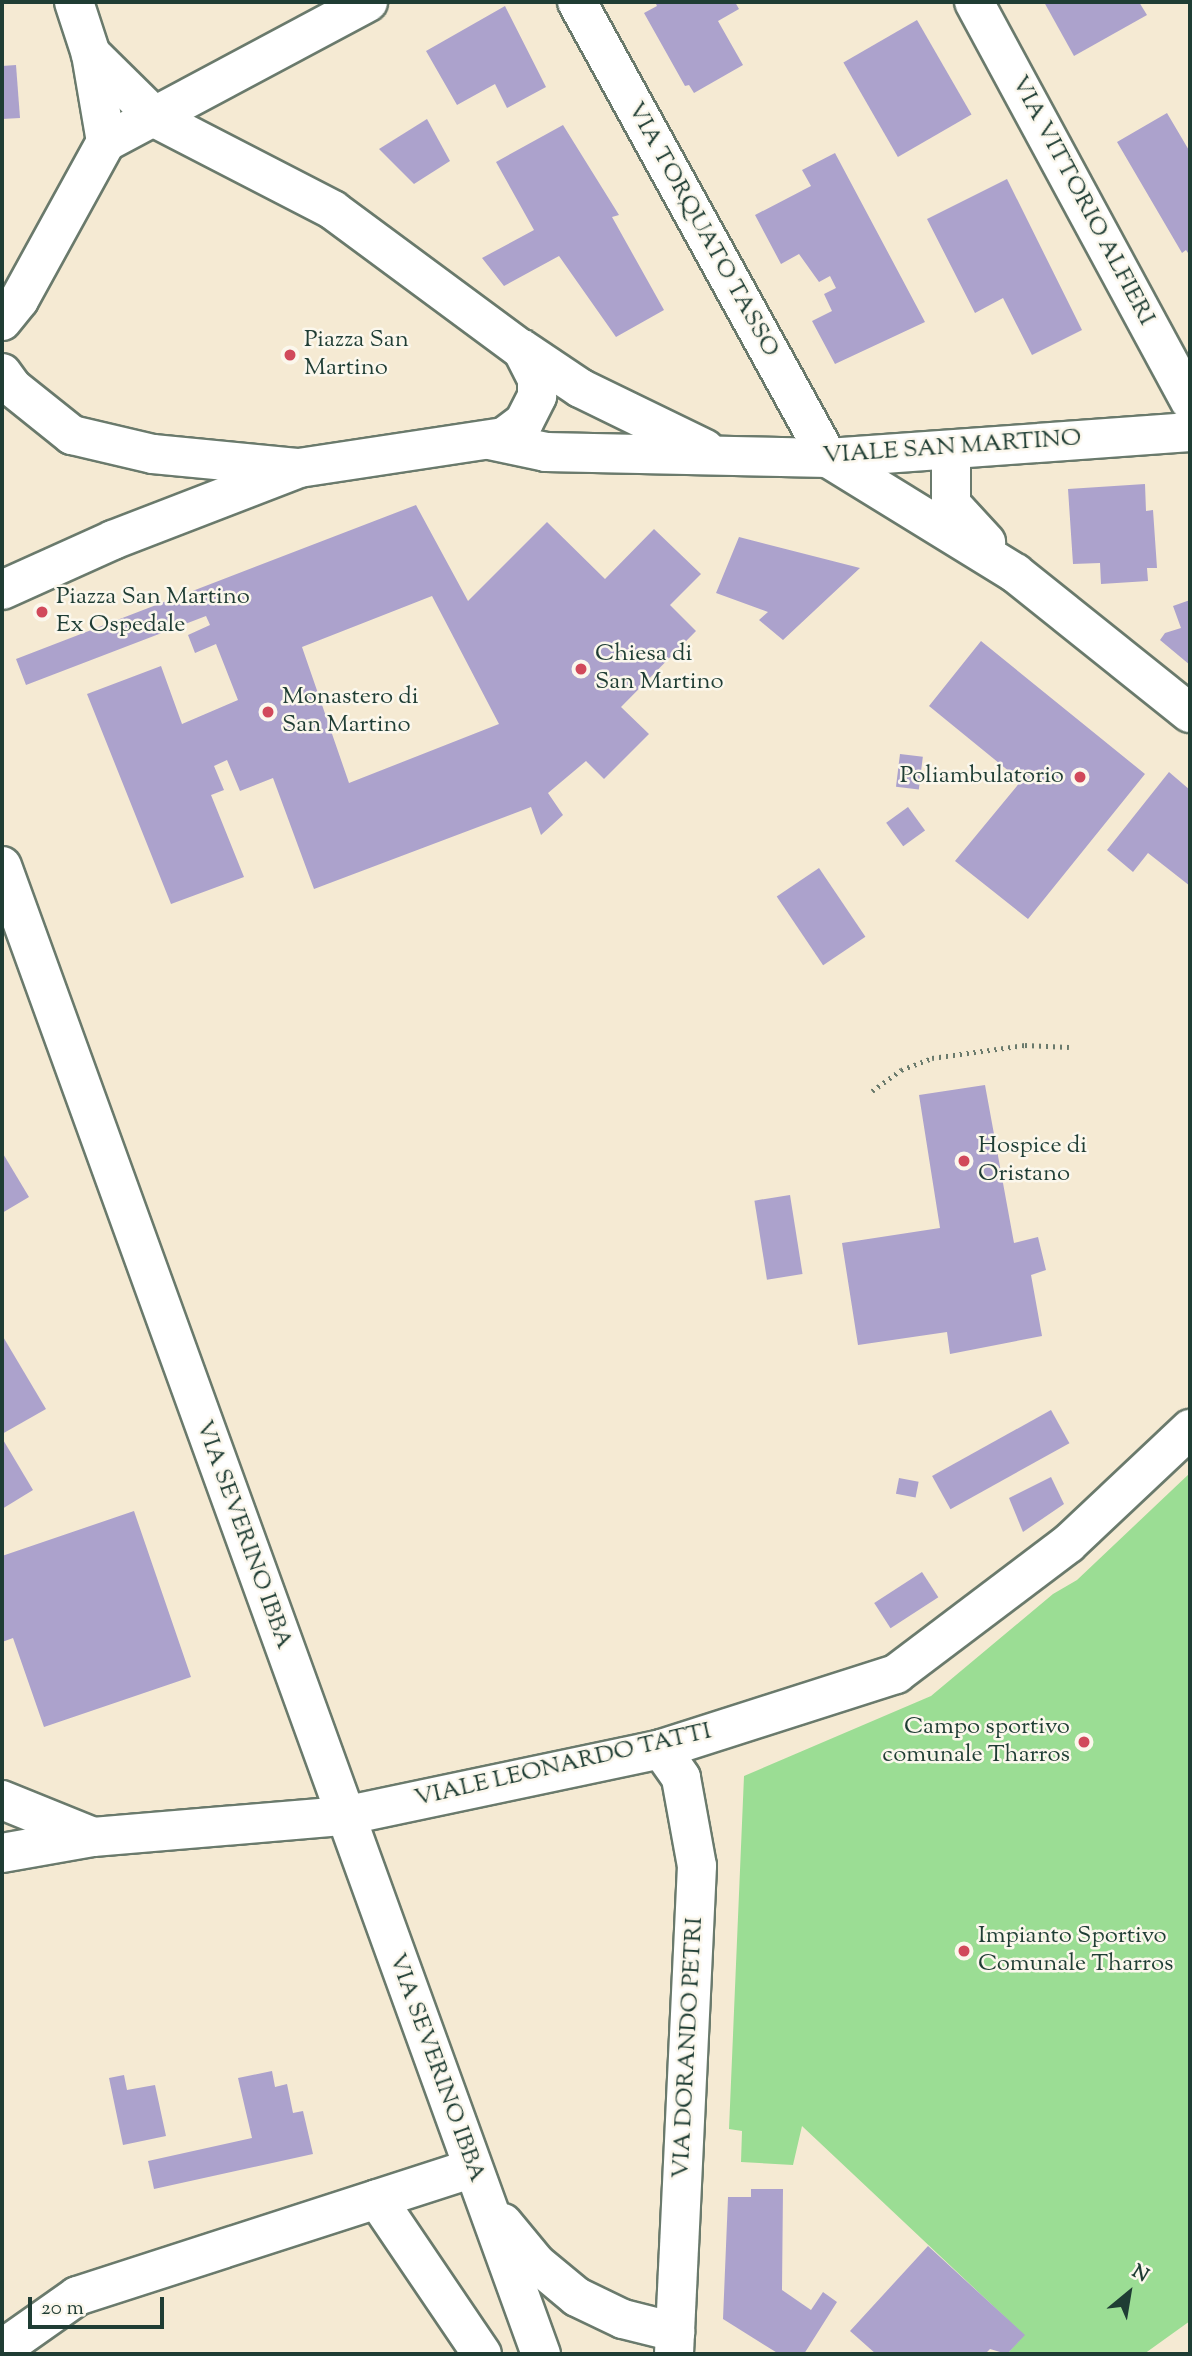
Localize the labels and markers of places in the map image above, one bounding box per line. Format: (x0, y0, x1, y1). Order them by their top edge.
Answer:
place label: Piazza San Martino (304, 327, 409, 383)
marker: Piazza San Martino (282, 347, 298, 363)
place label: Piazza San Martino Ex Ospedale (56, 584, 250, 640)
marker: Piazza San Martino Ex Ospedale (34, 604, 50, 620)
place label: Chiesa di San Martino (595, 641, 724, 697)
marker: Chiesa di San Martino (573, 661, 589, 677)
place label: Monastero di San Martino (282, 684, 419, 740)
marker: Monastero di San Martino (260, 704, 276, 720)
place label: Poliambulatorio (900, 763, 1064, 791)
marker: Poliambulatorio (1070, 767, 1090, 787)
place label: Hospice di Oristano (978, 1133, 1087, 1189)
marker: Hospice di Oristano (956, 1153, 972, 1169)
place label: Campo sportivo comunale Tharros (882, 1714, 1070, 1770)
marker: Campo sportivo comunale Tharros (1076, 1734, 1092, 1750)
place label: Impianto Sportivo Comunale Tharros (978, 1923, 1173, 1979)
marker: Impianto Sportivo Comunale Tharros (956, 1943, 972, 1959)

